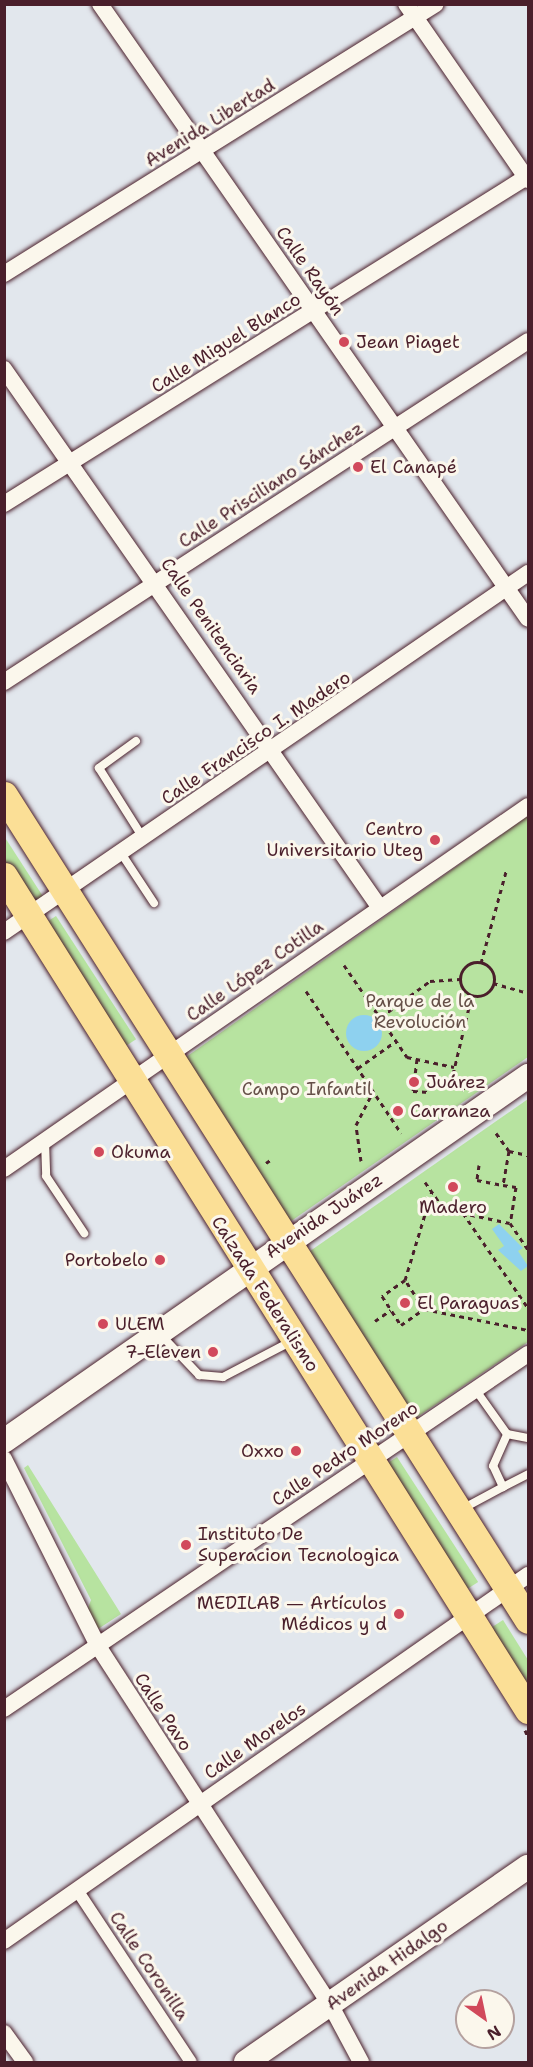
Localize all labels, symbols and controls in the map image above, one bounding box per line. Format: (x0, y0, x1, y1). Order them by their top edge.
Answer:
street label: Avenida Libertad (141, 74, 279, 172)
street label: Calle Rayón (271, 222, 349, 320)
street label: Calle Miguel Blanco (147, 288, 305, 398)
place label: Jean Piaget (356, 331, 460, 353)
marker: Jean Piaget (337, 335, 351, 349)
street label: Calle Prisciliano Sánchez (175, 417, 367, 553)
place label: El Canapé (370, 456, 457, 478)
marker: El Canapé (351, 460, 365, 474)
street label: Calle Penitenciaria (156, 554, 266, 698)
street label: Calle Francisco I. Madero (157, 667, 355, 809)
place label: Centro Universitario Uteg (267, 819, 423, 862)
marker: Centro Universitario Uteg (428, 833, 442, 847)
street label: Calle López Cotilla (182, 916, 328, 1026)
park label: Parque de la Revolución (365, 991, 475, 1034)
place label: Juárez (426, 1071, 486, 1093)
marker: Juárez (407, 1075, 421, 1089)
park label: Campo Infantil (242, 1078, 372, 1100)
place label: Carranza (410, 1100, 491, 1122)
marker: Carranza (391, 1104, 405, 1118)
place label: Okuma (111, 1141, 171, 1163)
marker: Okuma (92, 1145, 106, 1159)
street label: Avenida Juárez (261, 1169, 387, 1263)
marker: Madero (446, 1180, 460, 1194)
place label: Madero (419, 1196, 487, 1218)
street label: Calzada Federalismo (207, 1212, 323, 1376)
place label: Portobelo (65, 1249, 148, 1271)
marker: Portobelo (153, 1253, 167, 1267)
place label: El Paraguas (417, 1292, 520, 1314)
marker: El Paraguas (398, 1296, 412, 1310)
place label: ULEM (115, 1313, 165, 1335)
marker: ULEM (96, 1317, 110, 1331)
place label: 7-Eleven (125, 1341, 201, 1363)
marker: 7-Eleven (206, 1345, 220, 1359)
street label: Calle Pedro Moreno (268, 1397, 422, 1511)
place label: Oxxo (241, 1440, 284, 1462)
marker: Oxxo (289, 1444, 303, 1458)
place label: Instituto De Superacion Tecnologica (198, 1524, 399, 1567)
marker: Instituto De Superacion Tecnologica (179, 1538, 193, 1552)
place label: MEDILAB — Artículos Médicos y d (197, 1593, 387, 1636)
marker: MEDILAB — Artículos Médicos y d (392, 1607, 406, 1621)
street label: Calle Pavo (130, 1669, 196, 1755)
street label: Calle Morelos (200, 1698, 310, 1784)
street label: Calle Coronilla (105, 1908, 193, 2024)
street label: Avenida Hidalgo (322, 1915, 452, 2015)
north arrow (455, 1989, 515, 2049)
text: N (483, 2021, 505, 2045)

